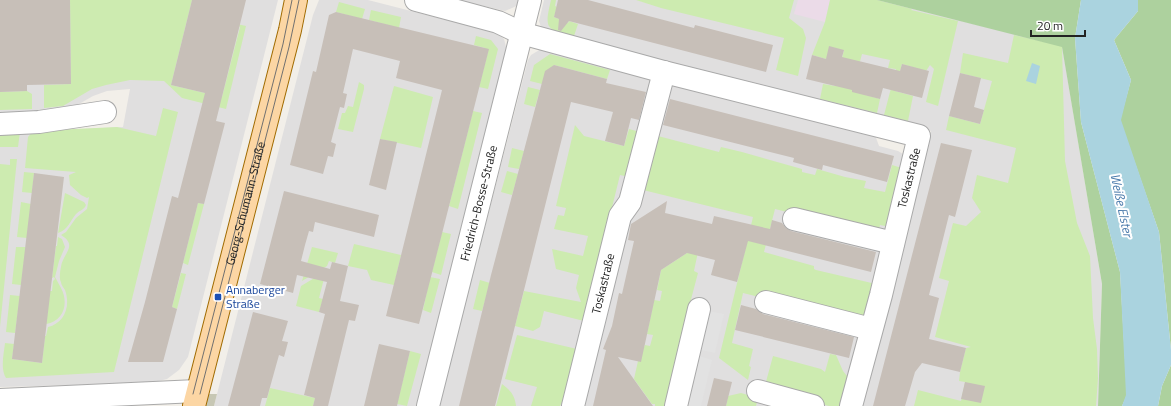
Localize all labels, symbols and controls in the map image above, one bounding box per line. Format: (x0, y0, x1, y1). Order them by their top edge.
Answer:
scale bar (1031, 12, 1085, 38)
text: 20 m (1037, 16, 1063, 35)
street label: Georg-Schumann-Straße (220, 139, 270, 267)
street label: Friedrich-Bosse-Straße (455, 143, 502, 263)
street label: Toskastraße (892, 146, 925, 210)
water label: Weiße Elster (1106, 172, 1139, 240)
street label: Toskastraße (586, 251, 619, 316)
place label: Annaberger Straße (226, 280, 285, 313)
marker: Annaberger Straße (213, 292, 223, 302)

